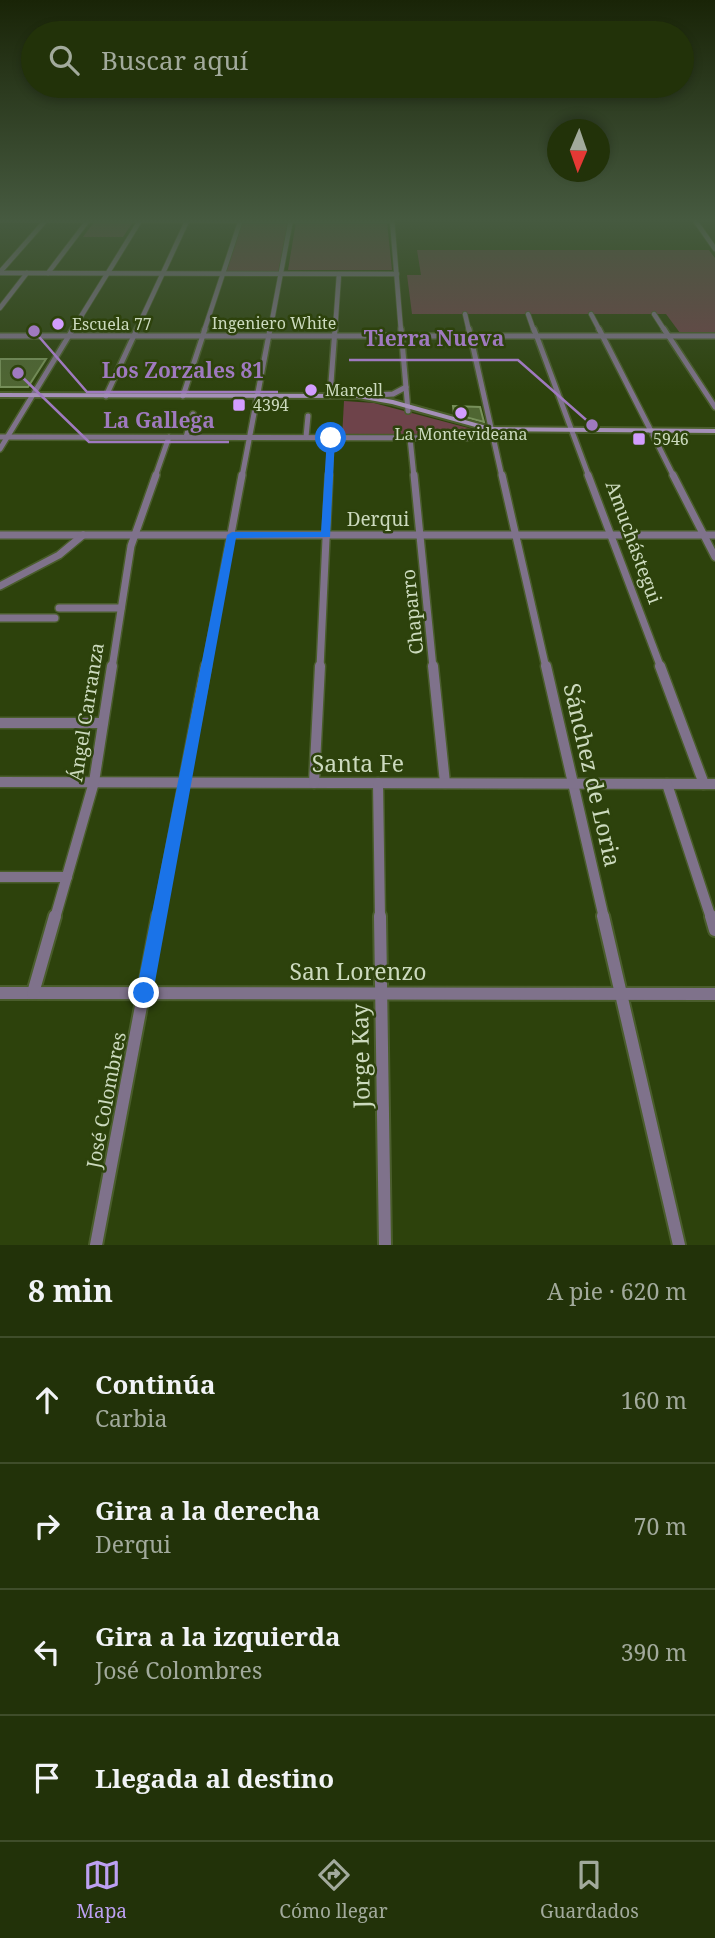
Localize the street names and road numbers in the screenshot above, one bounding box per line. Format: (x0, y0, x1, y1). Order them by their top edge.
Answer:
street label: Ingeniero White (212, 312, 336, 334)
street label: Amuchástegui (600, 477, 668, 607)
street label: Derqui (347, 506, 409, 532)
street label: Chaparro (395, 568, 429, 656)
street label: Ángel Carranza (62, 641, 110, 783)
street label: Sánchez de Loria (556, 680, 630, 870)
street label: Santa Fe (312, 747, 404, 779)
street label: San Lorenzo (290, 955, 426, 987)
street label: Jorge Kay (343, 1003, 377, 1110)
street label: José Colombres (80, 1030, 132, 1171)

